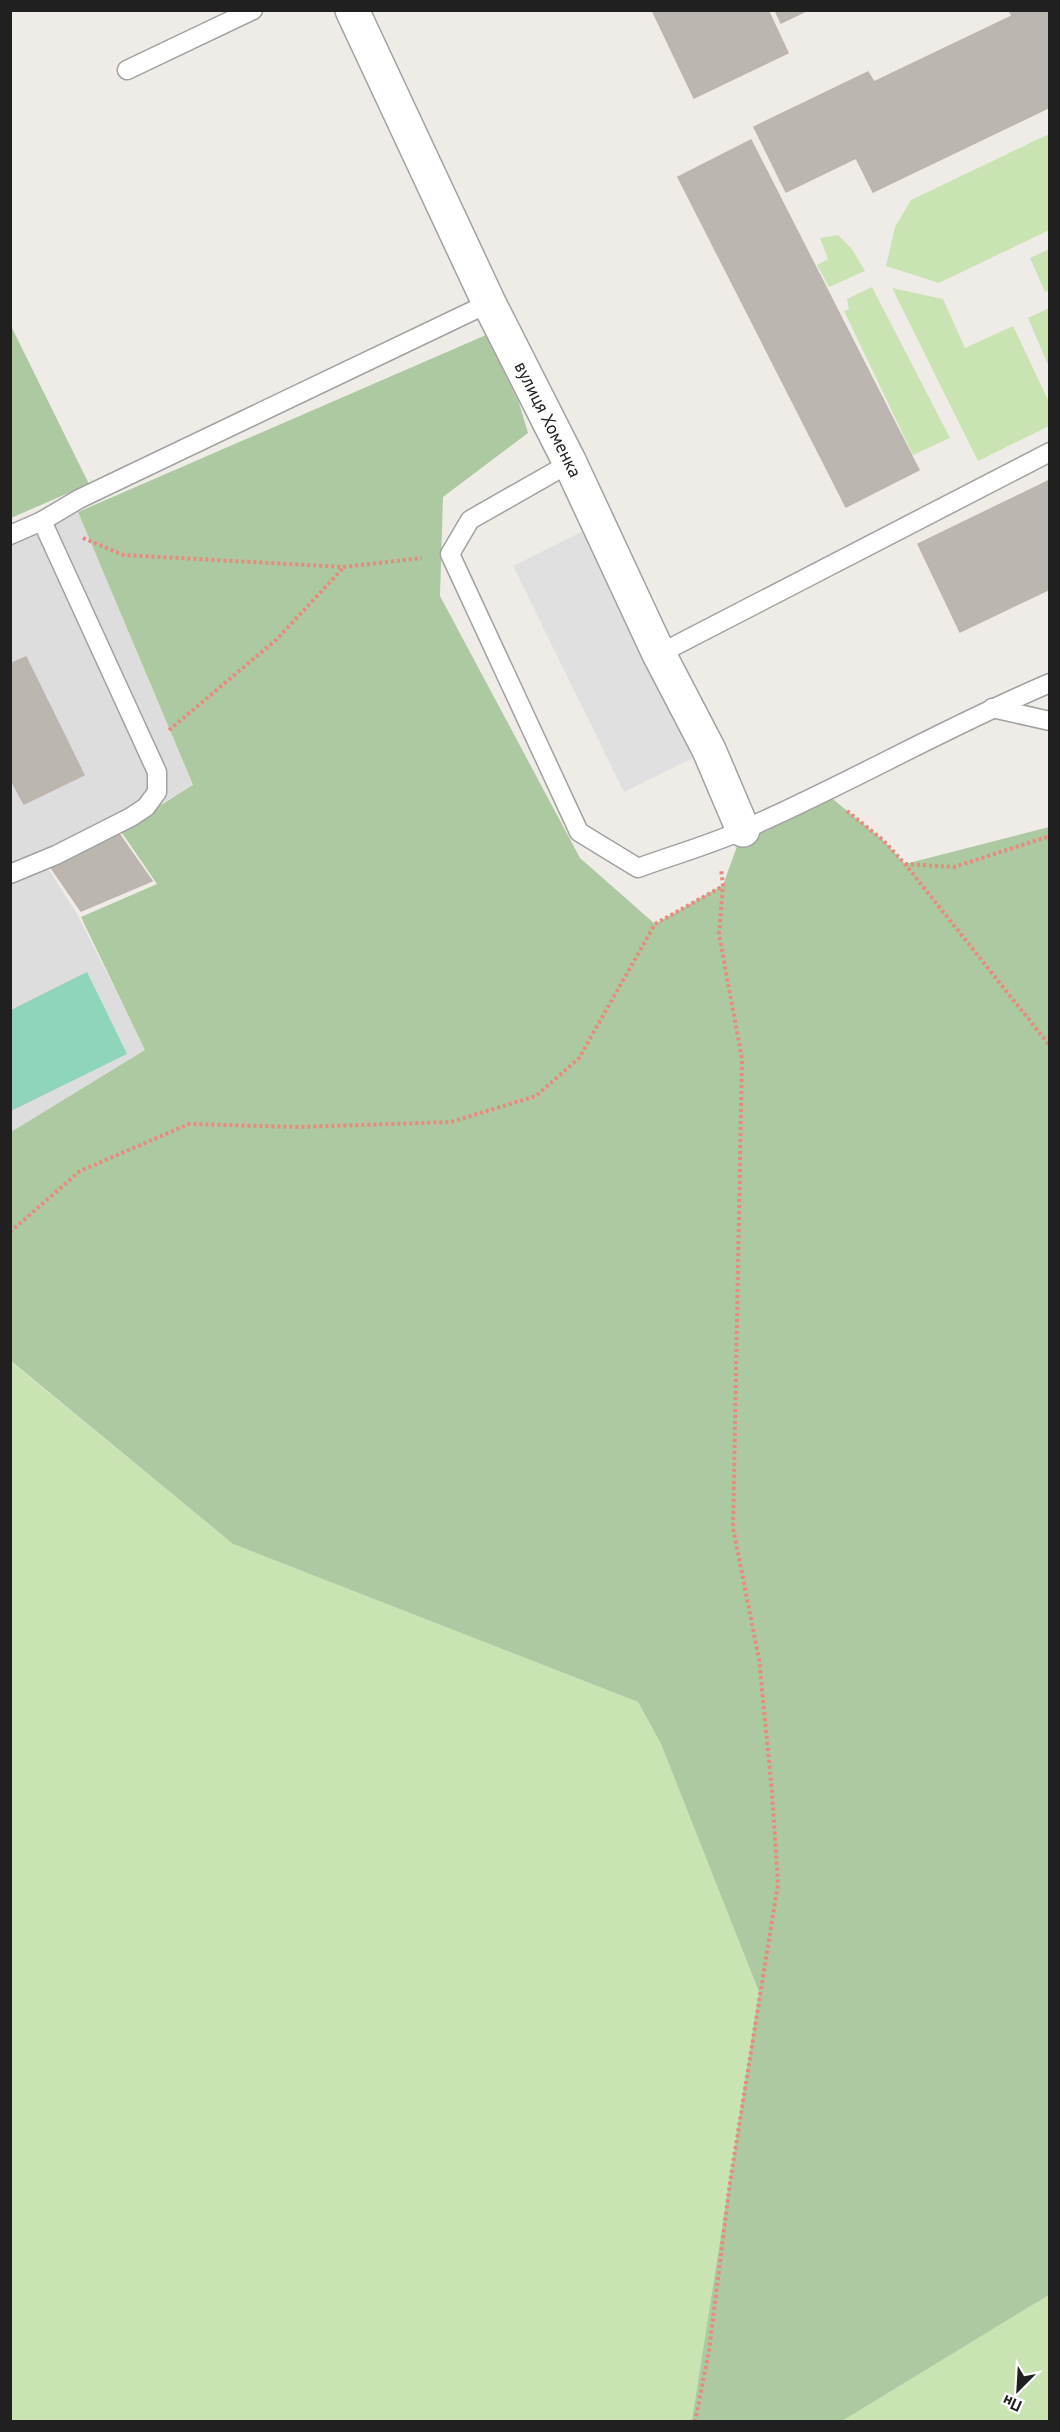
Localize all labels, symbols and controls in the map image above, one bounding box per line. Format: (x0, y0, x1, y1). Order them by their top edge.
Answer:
street label: вулиця Хоменка (510, 357, 587, 481)
north arrow (988, 2360, 1048, 2420)
text: Пн (999, 2391, 1025, 2417)

